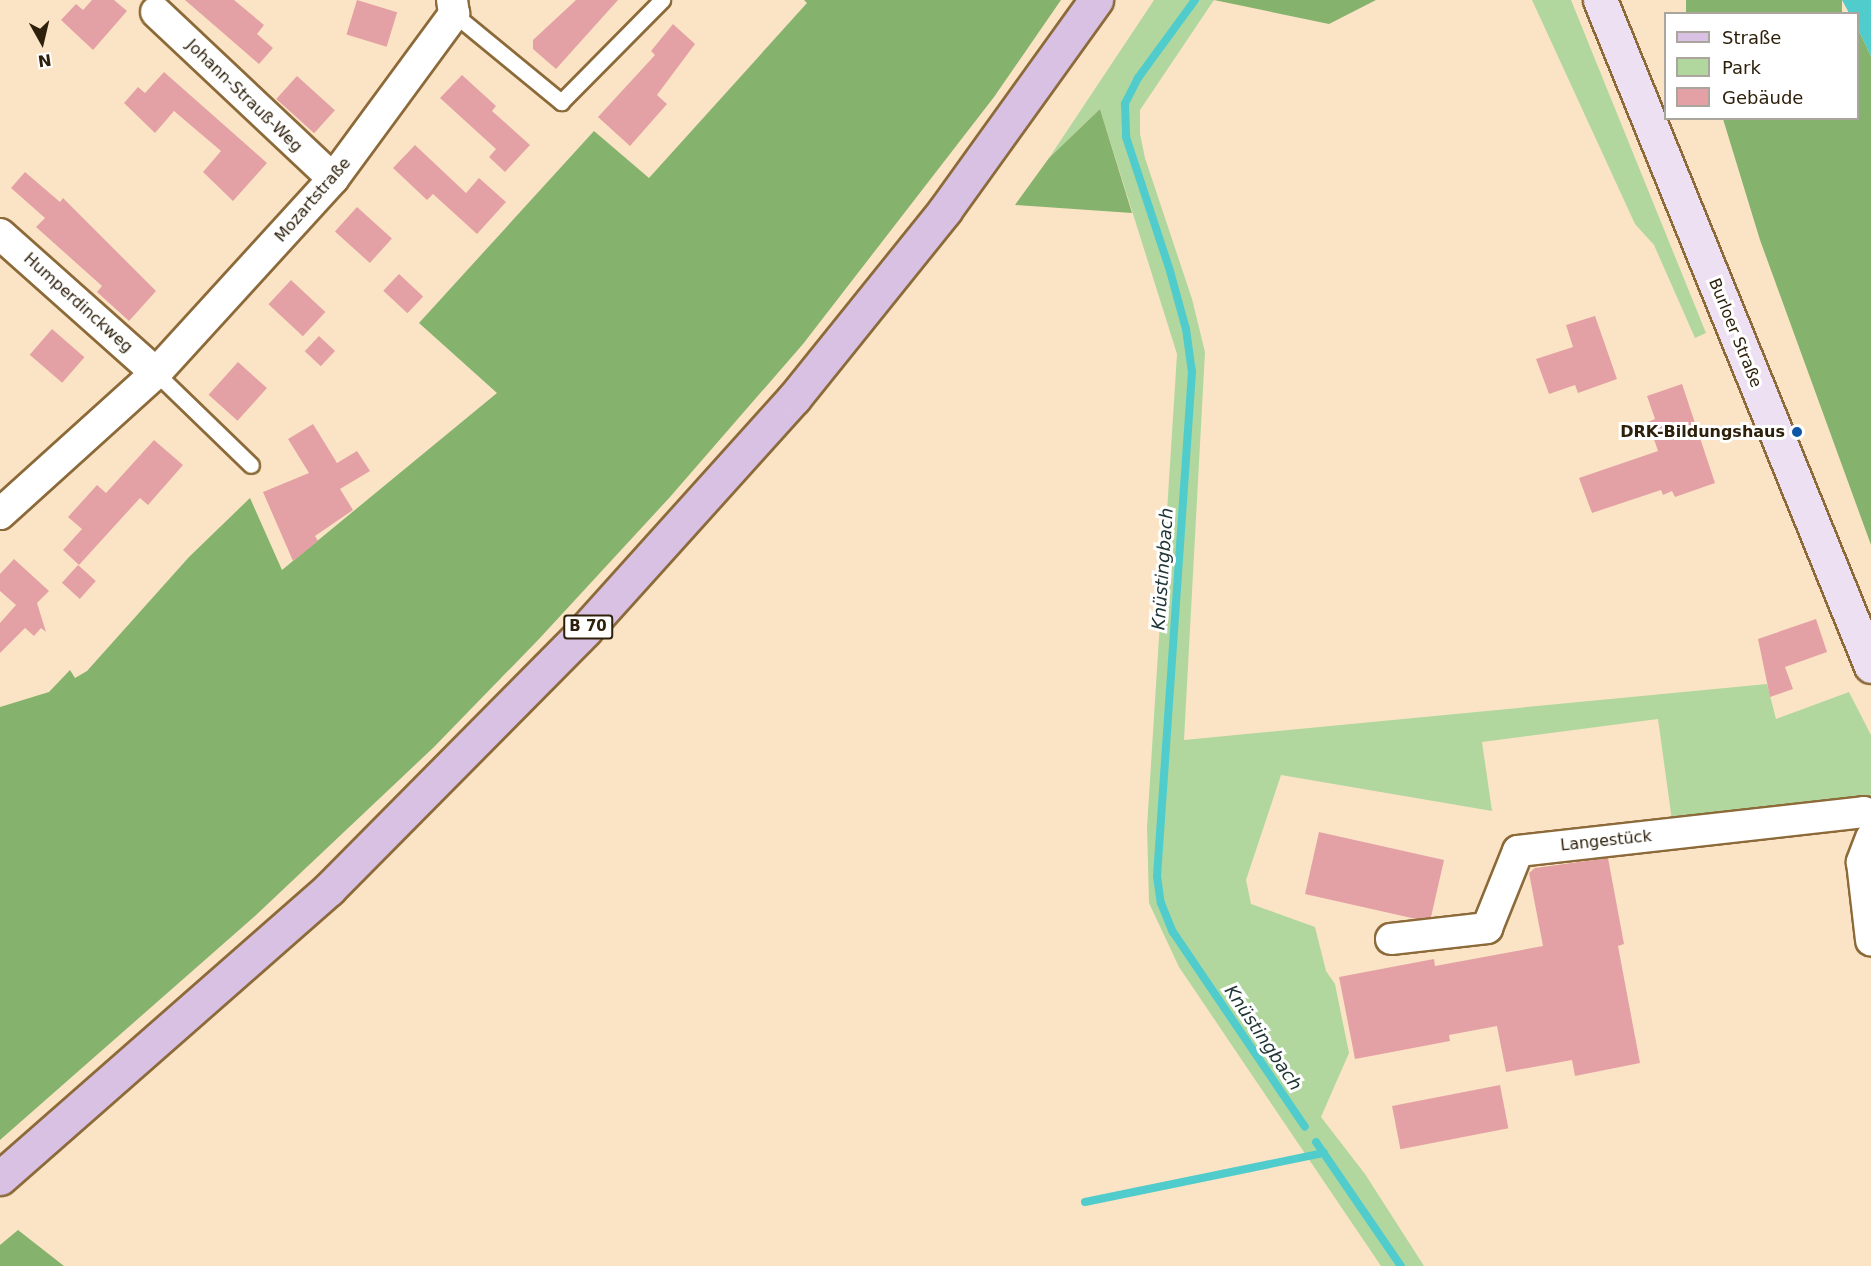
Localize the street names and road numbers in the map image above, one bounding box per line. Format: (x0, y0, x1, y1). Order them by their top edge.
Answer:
street label: Johann-Strauß-Weg (182, 36, 306, 156)
street label: Mozartstraße (271, 154, 355, 246)
street label: Humperdinckweg (20, 249, 136, 357)
street label: Burloer Straße (1704, 276, 1766, 390)
road number: B 70 (562, 615, 614, 639)
street label: Langestück (1559, 827, 1653, 855)

